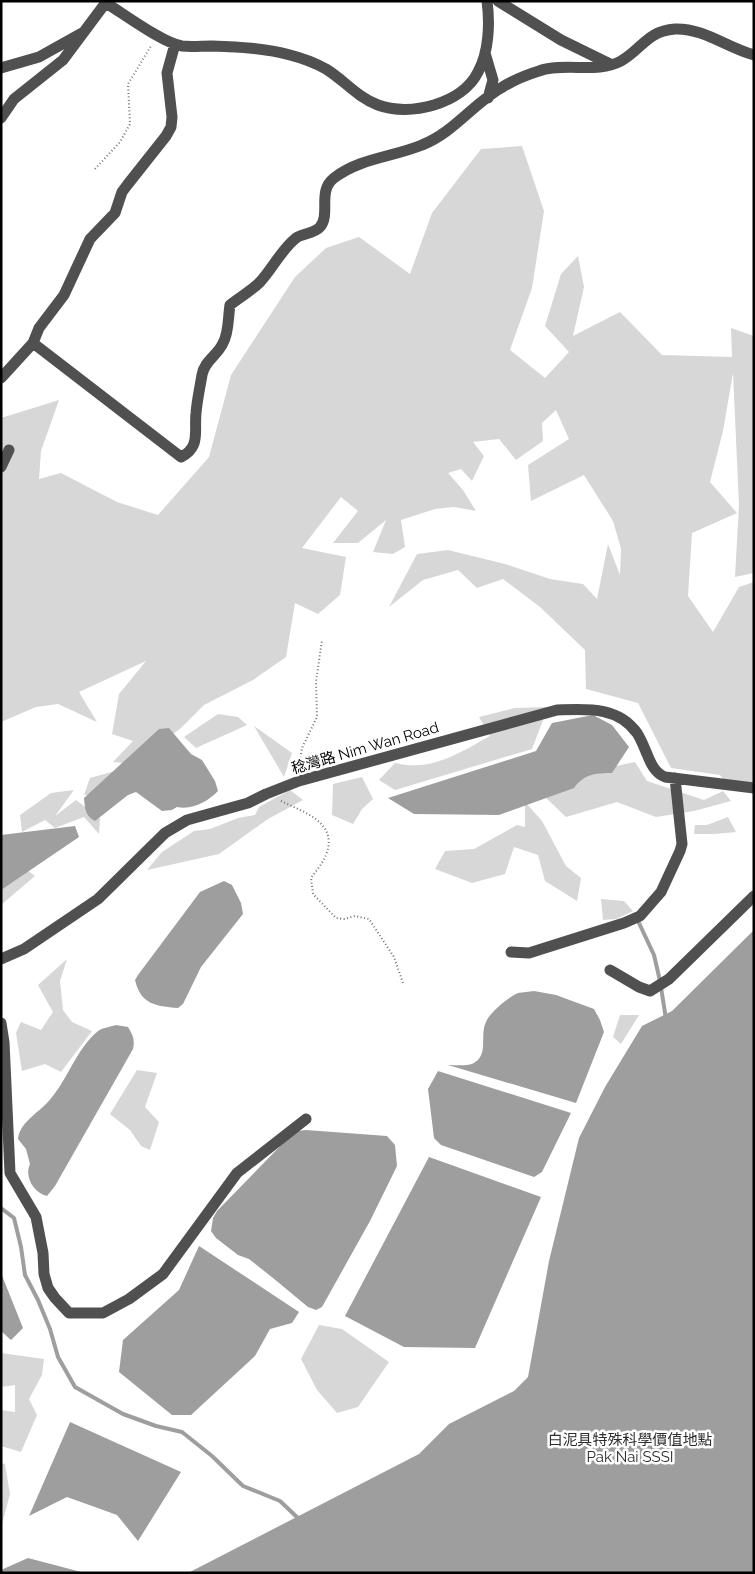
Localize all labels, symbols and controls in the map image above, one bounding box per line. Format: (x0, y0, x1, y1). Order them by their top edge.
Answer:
street label: 稔灣路 Nim Wan Road (289, 718, 441, 778)
park label: 白泥具特殊科學價值地點 Pak Nai SSSI (547, 1431, 713, 1466)

